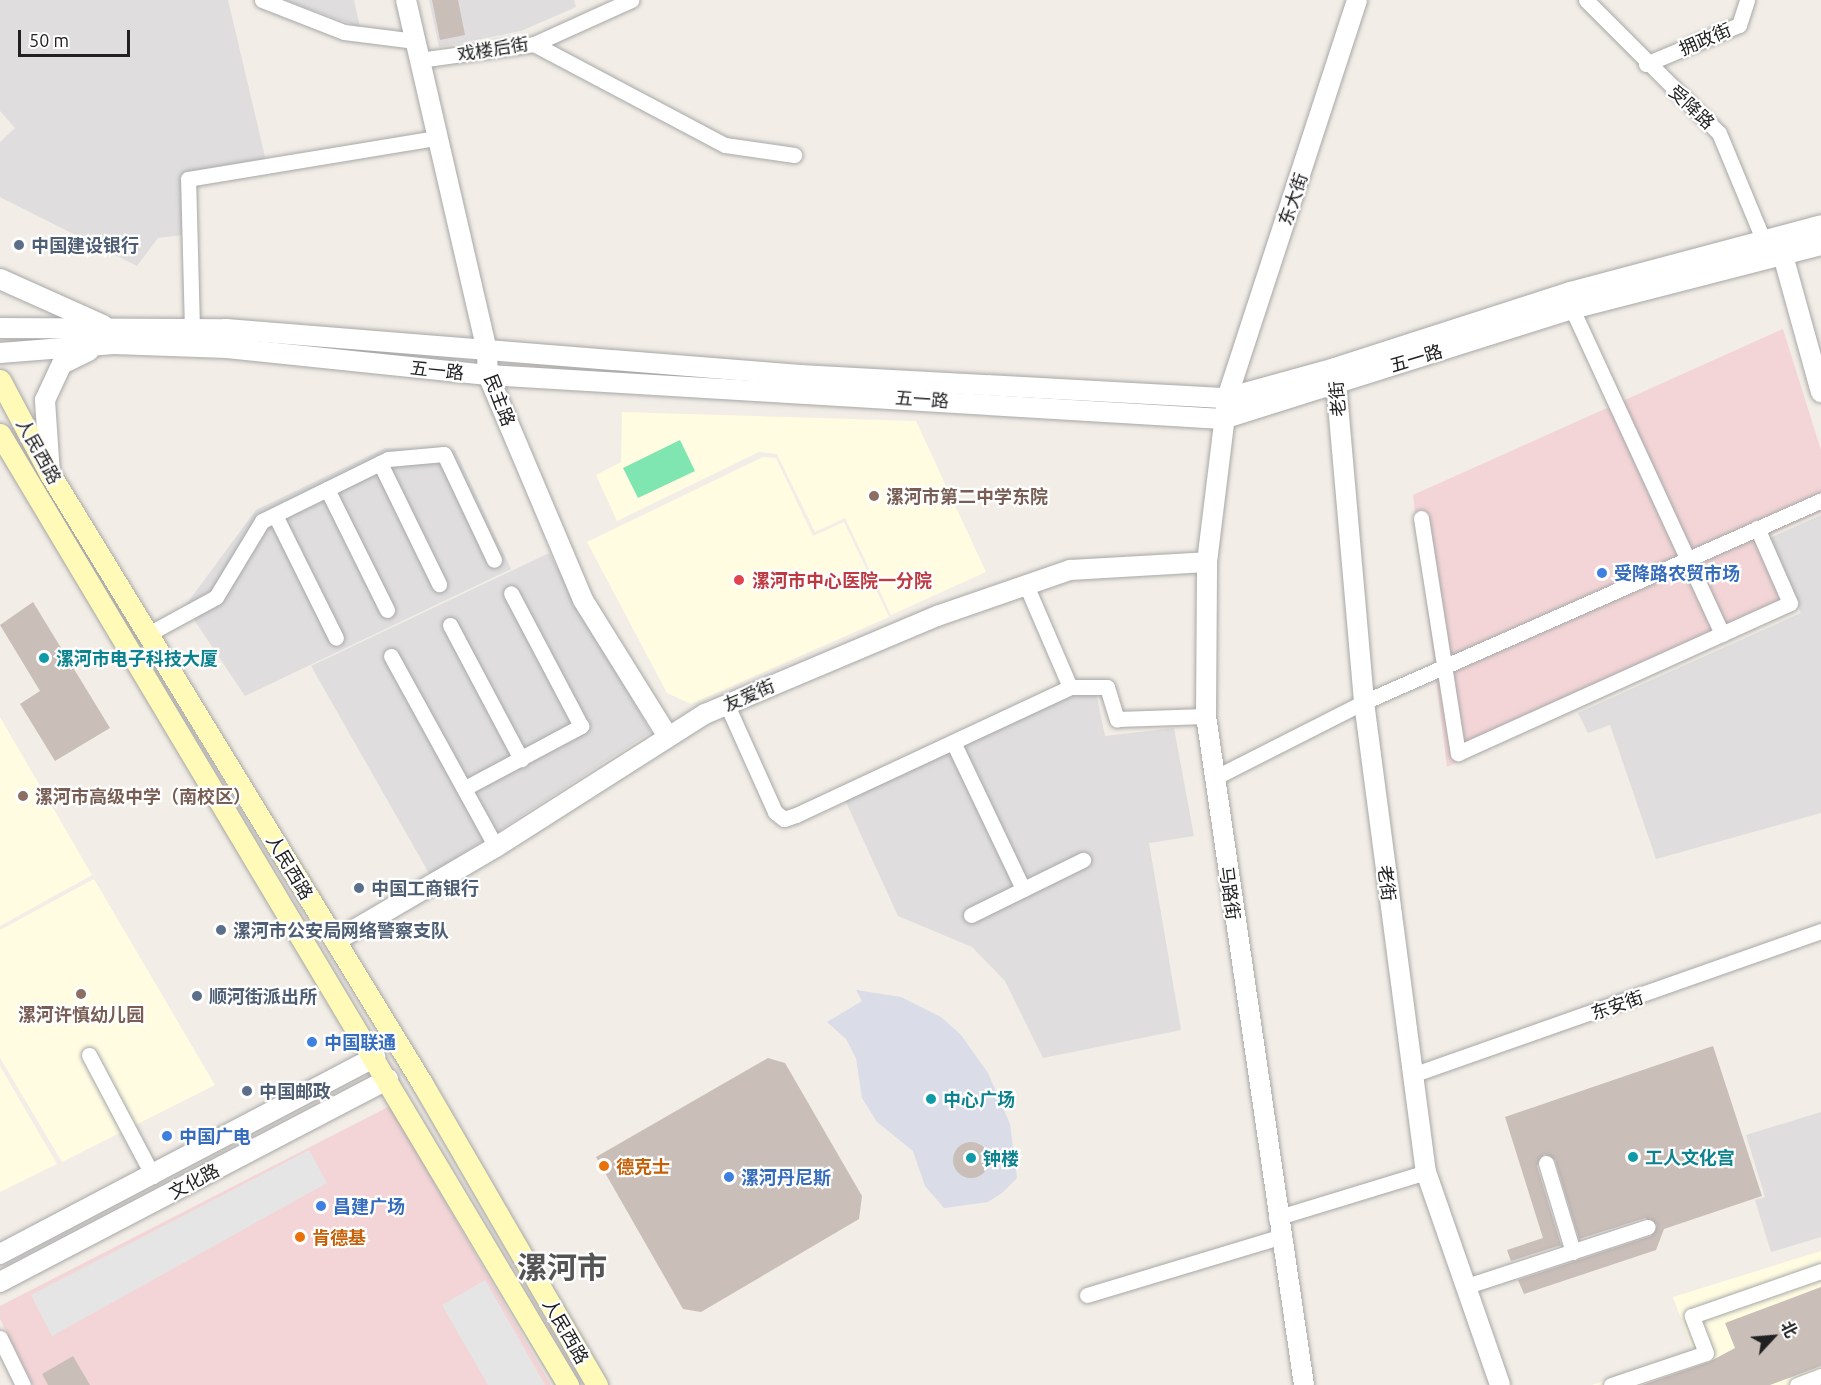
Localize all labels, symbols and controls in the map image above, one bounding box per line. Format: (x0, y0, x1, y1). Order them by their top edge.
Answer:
scale bar (21, 18, 134, 56)
street label: 拥政街 (1676, 19, 1734, 59)
text: 50 m (29, 30, 69, 50)
street label: 戏楼后街 (456, 33, 530, 65)
street label: 受降路 (1665, 81, 1719, 133)
street label: 东大街 (1274, 170, 1312, 228)
place label: 中国建设银行 (31, 234, 139, 256)
marker: 中国建设银行 (12, 238, 26, 252)
street label: 五一路 (1387, 340, 1445, 376)
street label: 五一路 (409, 356, 465, 384)
street label: 民主路 (480, 371, 520, 429)
street label: 老街 (1325, 380, 1349, 418)
street label: 五一路 (894, 386, 950, 412)
street label: 人民西路 (12, 414, 66, 488)
place label: 漯河市第二中学东院 (886, 485, 1048, 507)
marker: 漯河市第二中学东院 (867, 489, 881, 503)
place label: 受降路农贸市场 (1614, 562, 1740, 584)
marker: 受降路农贸市场 (1595, 566, 1609, 580)
place label: 漯河市中心医院一分院 (752, 569, 932, 591)
marker: 漯河市中心医院一分院 (730, 571, 748, 589)
place label: 漯河市电子科技大厦 (56, 647, 218, 669)
marker: 漯河市电子科技大厦 (37, 651, 51, 665)
street label: 友爱街 (720, 675, 778, 715)
place label: 漯河市高级中学（南校区） (35, 785, 251, 807)
marker: 漯河市高级中学（南校区） (16, 789, 30, 803)
street label: 人民西路 (262, 831, 318, 903)
street label: 老街 (1374, 864, 1400, 902)
street label: 马路街 (1216, 865, 1244, 921)
place label: 中国工商银行 (371, 877, 479, 899)
marker: 中国工商银行 (352, 881, 366, 895)
place label: 漯河市公安局网络警察支队 (233, 919, 449, 941)
marker: 漯河市公安局网络警察支队 (214, 923, 228, 937)
place label: 顺河街派出所 (209, 985, 317, 1007)
street label: 东安街 (1588, 986, 1646, 1024)
marker: 漯河许慎幼儿园 (74, 987, 88, 1001)
marker: 顺河街派出所 (190, 989, 204, 1003)
place label: 漯河许慎幼儿园 (18, 1003, 144, 1025)
place label: 中国联通 (324, 1031, 396, 1053)
marker: 中国联通 (305, 1035, 319, 1049)
place label: 中国邮政 (259, 1080, 331, 1102)
marker: 中国邮政 (240, 1084, 254, 1098)
place label: 中心广场 (943, 1088, 1015, 1110)
marker: 中心广场 (924, 1092, 938, 1106)
place label: 中国广电 (179, 1125, 251, 1147)
marker: 中国广电 (160, 1129, 174, 1143)
place label: 工人文化宫 (1645, 1146, 1735, 1168)
place label: 钟楼 (983, 1147, 1019, 1169)
marker: 工人文化宫 (1626, 1150, 1640, 1164)
marker: 钟楼 (964, 1151, 978, 1165)
place label: 德克士 (616, 1155, 670, 1177)
street label: 文化路 (165, 1159, 223, 1203)
marker: 德克士 (597, 1159, 611, 1173)
place label: 漯河丹尼斯 (741, 1166, 831, 1188)
marker: 漯河丹尼斯 (722, 1170, 736, 1184)
place label: 昌建广场 (333, 1195, 405, 1217)
marker: 昌建广场 (314, 1199, 328, 1213)
place label: 肯德基 (312, 1226, 366, 1248)
marker: 肯德基 (293, 1230, 307, 1244)
district label: 漯河市 (517, 1249, 607, 1285)
street label: 人民西路 (539, 1294, 593, 1368)
north arrow (1743, 1307, 1803, 1367)
text: 北 (1778, 1318, 1801, 1340)

